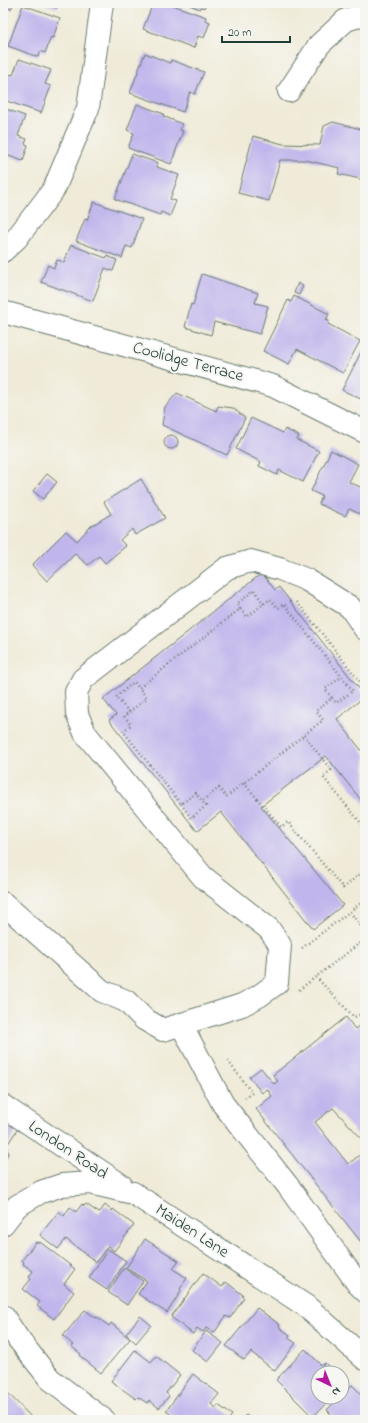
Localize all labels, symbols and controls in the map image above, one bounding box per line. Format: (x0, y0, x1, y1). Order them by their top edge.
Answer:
scale bar (222, 18, 290, 44)
text: 20 m (228, 24, 251, 42)
street label: Coolidge Terrace (129, 335, 247, 391)
street label: London Road (23, 1114, 113, 1186)
street label: Maiden Lane (150, 1198, 234, 1265)
north arrow (310, 1365, 350, 1405)
text: N (328, 1383, 344, 1400)

